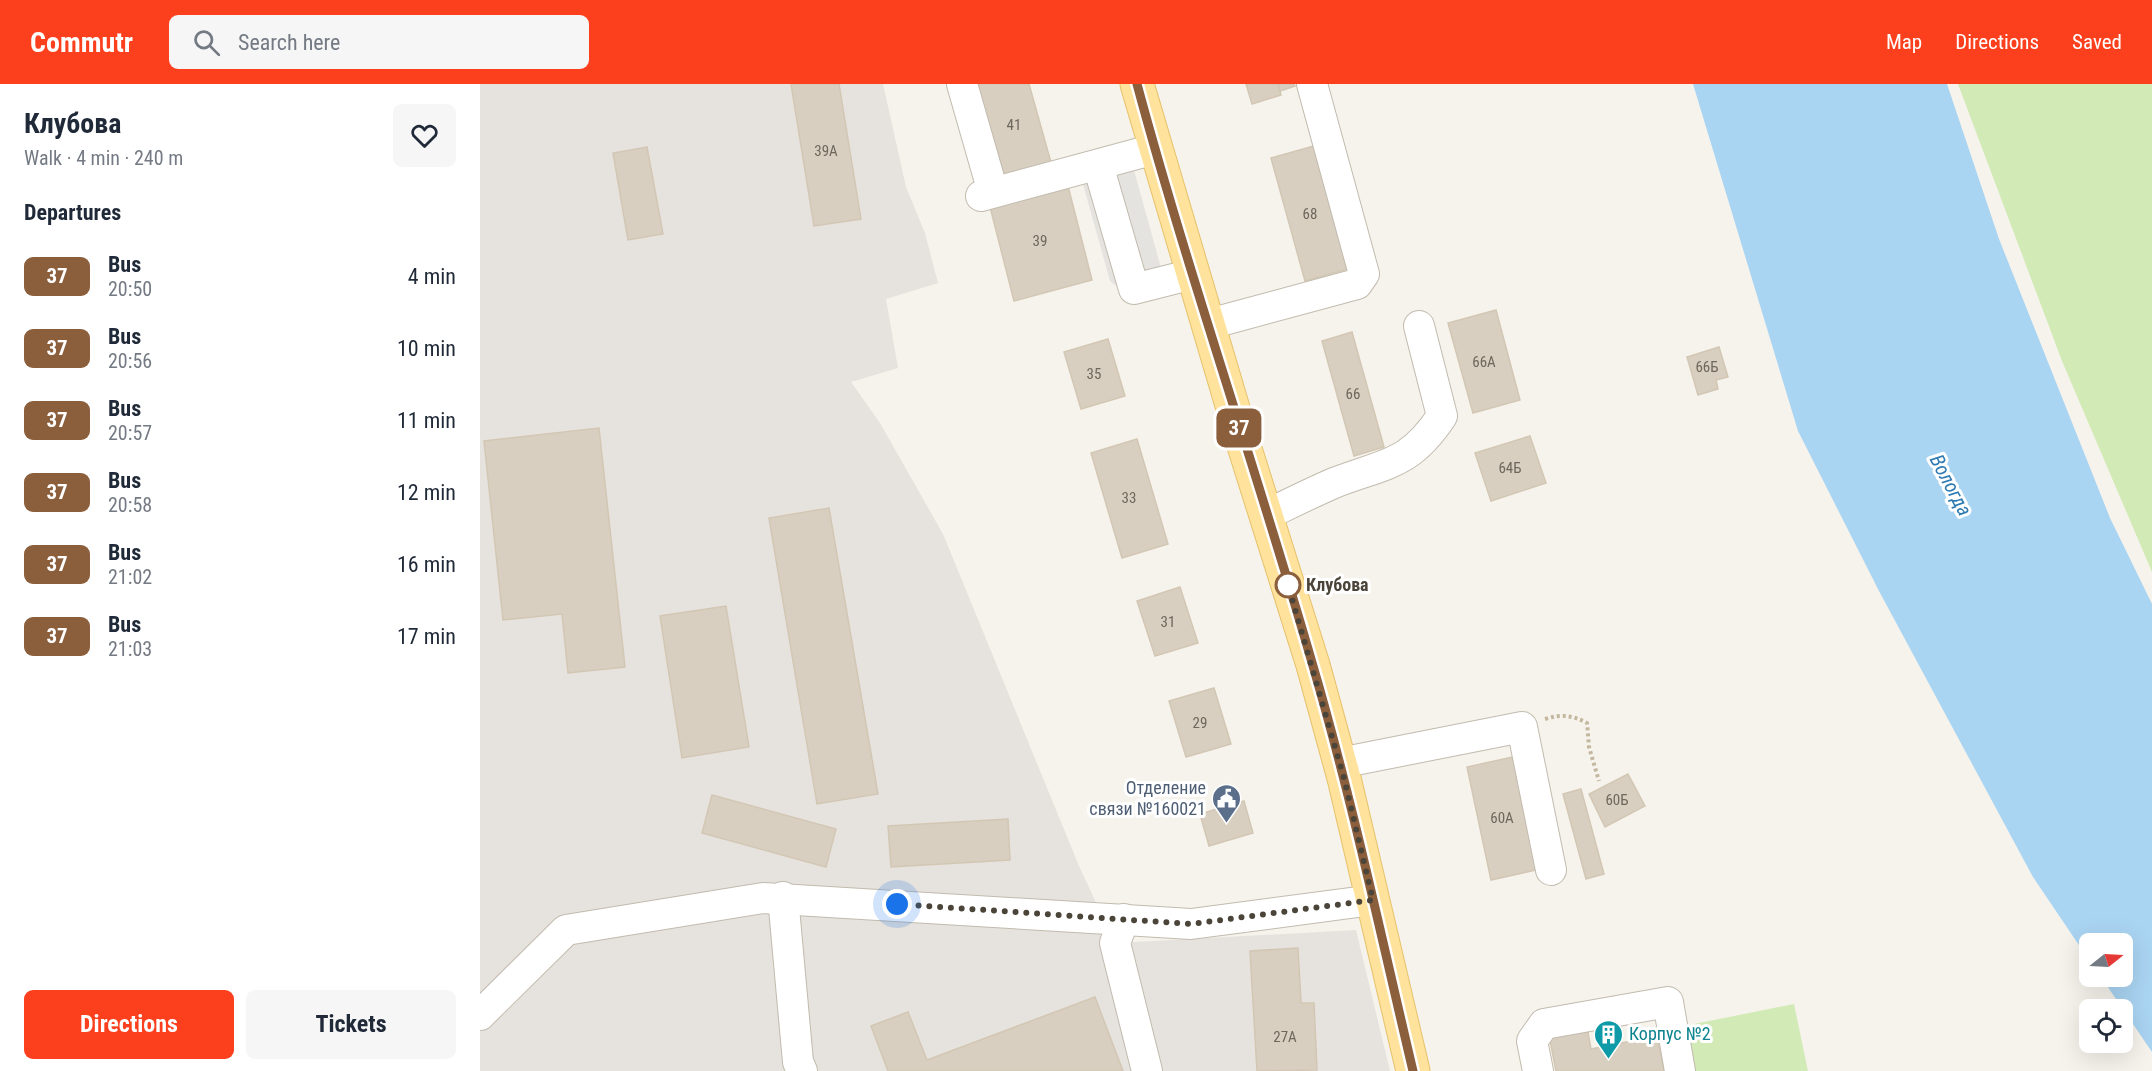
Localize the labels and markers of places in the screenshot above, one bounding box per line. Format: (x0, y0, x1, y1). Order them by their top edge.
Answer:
marker: Клубова (1275, 572, 1301, 598)
place label: Клубова (1306, 574, 1369, 595)
place label: Отделение связи №160021 (1089, 777, 1206, 819)
public building icon: Отделение связи №160021 (1211, 782, 1243, 824)
building icon: Корпус №2 (1592, 1018, 1624, 1060)
place label: Корпус №2 (1629, 1023, 1711, 1044)

